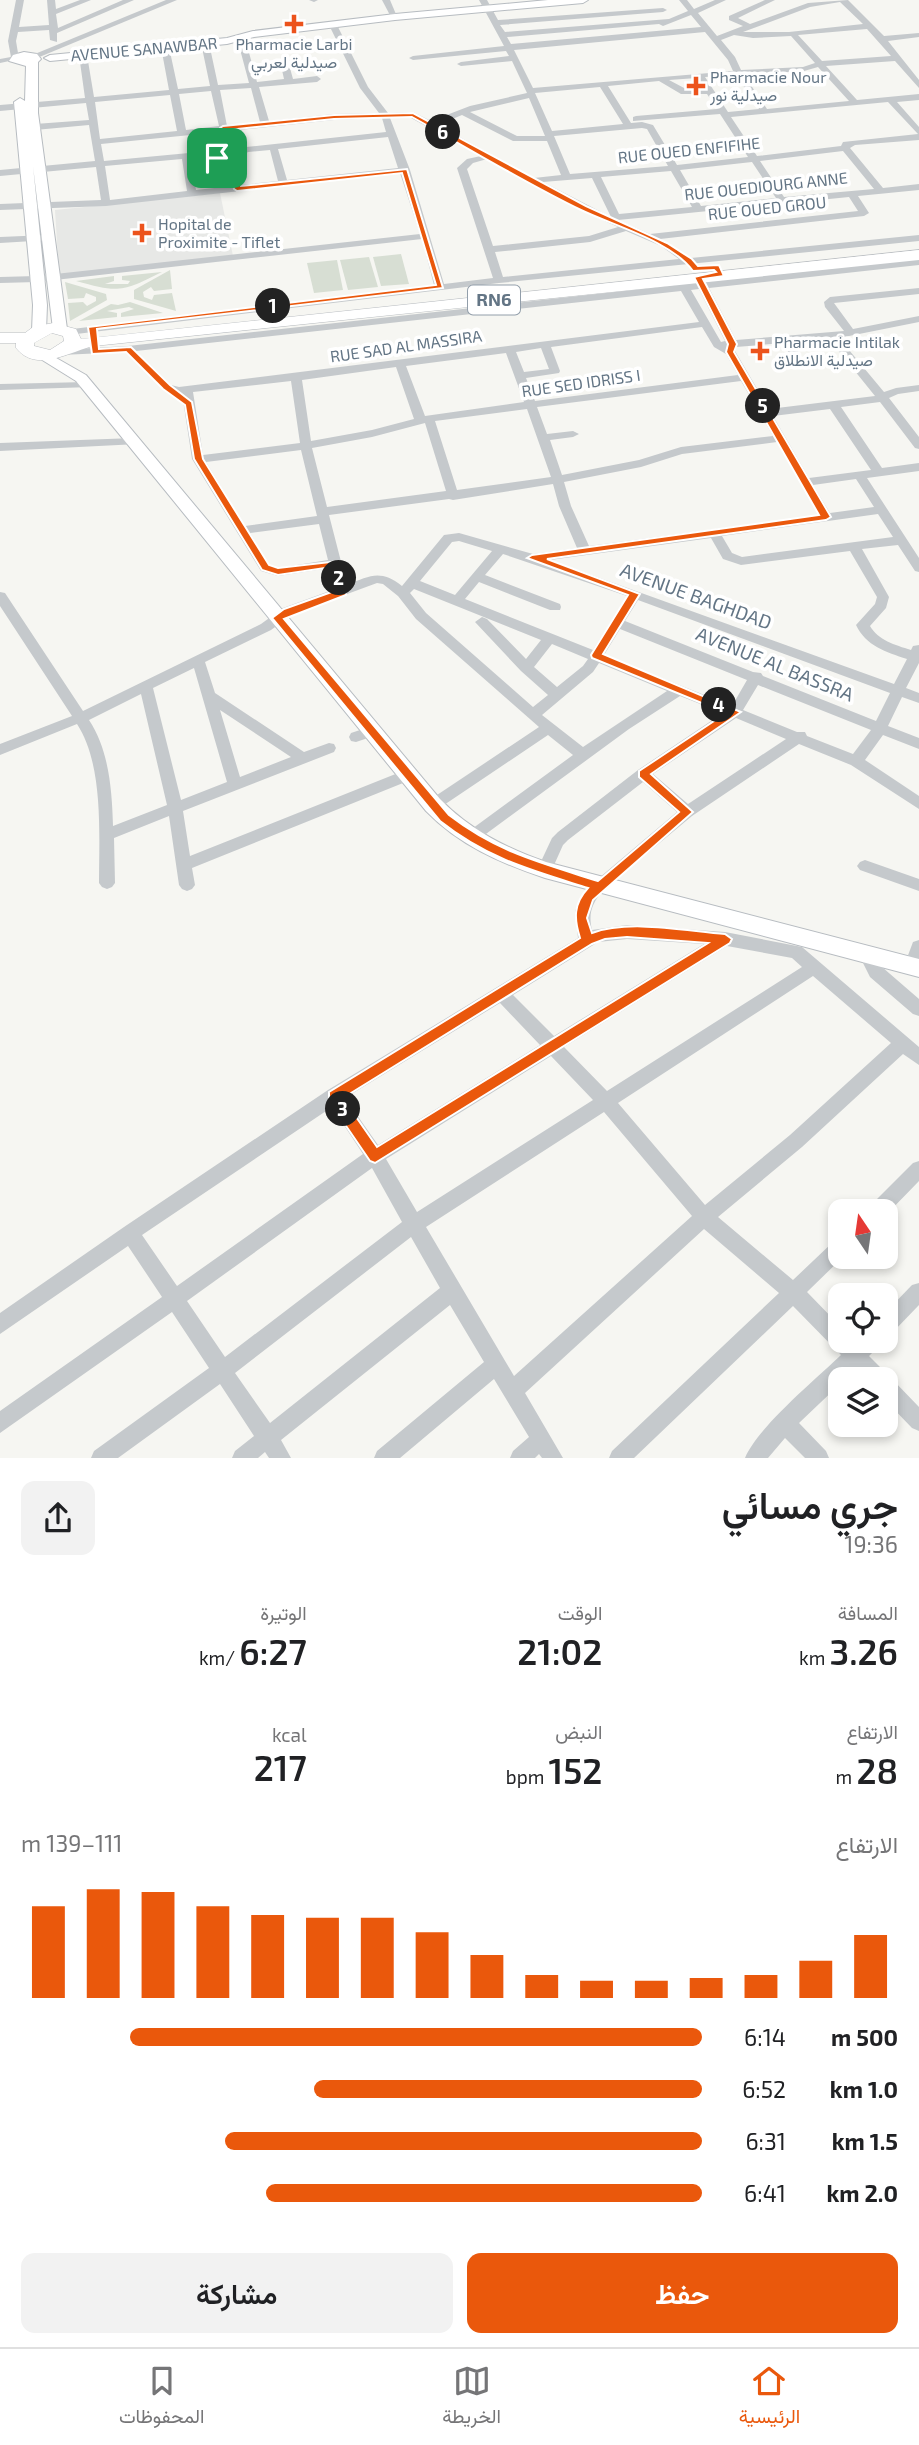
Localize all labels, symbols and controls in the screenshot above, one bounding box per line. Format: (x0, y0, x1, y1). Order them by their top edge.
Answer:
marker: Pharmacie Larbi صيدلية لعربي (286, 16, 302, 32)
street label: AVENUE SANAWBAR (70, 33, 218, 64)
place label: Pharmacie Larbi صيدلية لعربي (235, 34, 353, 76)
place label: Pharmacie Nour صيدلية نور (709, 67, 827, 106)
marker: Pharmacie Nour صيدلية نور (688, 78, 704, 94)
pin: 6 (426, 114, 460, 150)
text: 6 (437, 120, 448, 143)
pin (187, 128, 247, 188)
street label: RUE OUED ENFIFIHE (617, 133, 761, 166)
icon: arrive (198, 139, 236, 177)
street label: RUE OUEDIOURG ANNE (683, 167, 849, 204)
street label: RUE OUED GROU (707, 192, 827, 223)
place label: Hopital de Proximite - Tiflet (158, 214, 280, 251)
marker: Hopital de Proximite - Tiflet (132, 223, 152, 243)
road number: RN6 (468, 286, 520, 314)
pin: 1 (256, 288, 290, 324)
text: 1 (268, 294, 277, 317)
street label: RUE SAD AL MASSIRA (329, 325, 483, 366)
place label: Pharmacie Intilak صيدلية الانطلاق (774, 332, 900, 370)
marker: Pharmacie Intilak صيدلية الانطلاق (752, 343, 768, 359)
street label: RUE SED IDRISS I (520, 365, 642, 400)
pin: 5 (746, 388, 780, 424)
text: 5 (757, 394, 768, 417)
street label: AVENUE BAGHDAD (617, 557, 775, 634)
pin: 2 (322, 560, 356, 596)
text: 2 (333, 566, 344, 589)
street label: AVENUE AL BASSRA (693, 621, 857, 706)
pin: 4 (702, 688, 736, 722)
text: 4 (712, 693, 725, 716)
pin: 3 (326, 1092, 360, 1126)
text: 3 (337, 1097, 348, 1120)
north arrow (828, 1199, 898, 1269)
map controls (828, 1199, 898, 1437)
button: locate (828, 1283, 898, 1353)
button: layers (828, 1367, 898, 1437)
button: share (21, 1481, 95, 1555)
text: جري مسائي (722, 1481, 898, 1527)
text: 19:36 (844, 1530, 898, 1558)
text: الوتيرة (260, 1601, 307, 1624)
text: الوقت (558, 1601, 602, 1624)
text: المسافة (838, 1601, 898, 1624)
text: 6:27 (239, 1630, 307, 1672)
text: 21:02 (517, 1630, 602, 1672)
text: 3.26 (830, 1630, 898, 1672)
text: /km (199, 1646, 239, 1669)
text: km (799, 1646, 830, 1669)
text: النبض (555, 1720, 602, 1743)
text: الارتفاع (846, 1720, 898, 1743)
text: kcal (272, 1723, 307, 1746)
text: 217 (254, 1746, 307, 1788)
text: 152 (549, 1749, 602, 1791)
text: 28 (856, 1749, 898, 1791)
text: bpm (506, 1765, 549, 1788)
text: m (835, 1765, 856, 1788)
text: 111–139 m (21, 1829, 123, 1857)
text: الارتفاع (836, 1830, 898, 1858)
text: 6:14 (744, 2023, 786, 2051)
text: 500 m (831, 2023, 898, 2051)
text: 6:52 (742, 2075, 786, 2103)
text: 1.0 km (830, 2075, 898, 2103)
text: 6:31 (745, 2127, 786, 2155)
text: 1.5 km (832, 2127, 898, 2155)
text: 6:41 (744, 2179, 786, 2207)
text: 2.0 km (826, 2179, 898, 2207)
button: مشاركة (21, 2253, 453, 2333)
button: حفظ (467, 2253, 898, 2333)
tab: المحفوظات (119, 2362, 204, 2433)
tab: الخريطة (442, 2362, 501, 2433)
tab: الرئيسية (739, 2362, 800, 2433)

